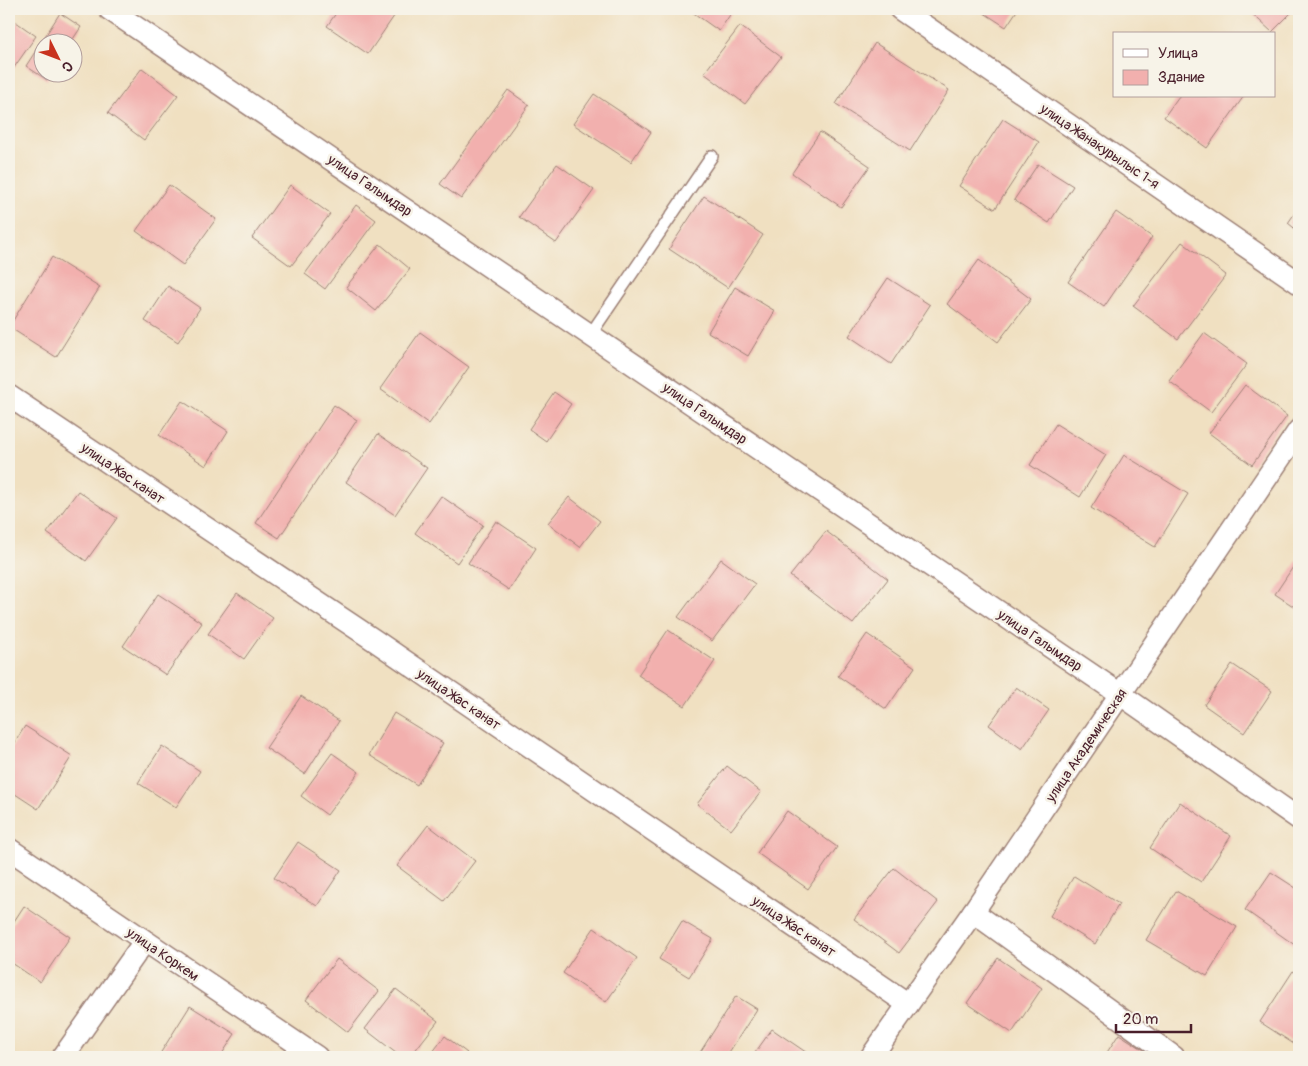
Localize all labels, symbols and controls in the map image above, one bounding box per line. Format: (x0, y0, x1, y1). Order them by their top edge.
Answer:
north arrow (32, 32, 82, 82)
legend (1113, 32, 1276, 98)
text: Улица (1158, 44, 1198, 63)
text: С (58, 57, 76, 76)
text: Здание (1158, 68, 1205, 87)
street label: улица Жанакурылыс 1-я (1036, 100, 1162, 193)
street label: улица Галымдар (323, 150, 416, 220)
street label: улица Галымдар (658, 378, 751, 448)
street label: улица Жас канат (77, 439, 168, 508)
street label: улица Галымдар (993, 605, 1086, 675)
street label: улица Жас канат (413, 665, 504, 734)
street label: улица Академическая (1042, 685, 1131, 806)
street label: улица Жас канат (748, 892, 839, 961)
street label: улица Коркем (123, 923, 202, 985)
scale bar (1116, 1001, 1190, 1033)
text: 20 m (1123, 1010, 1158, 1029)

